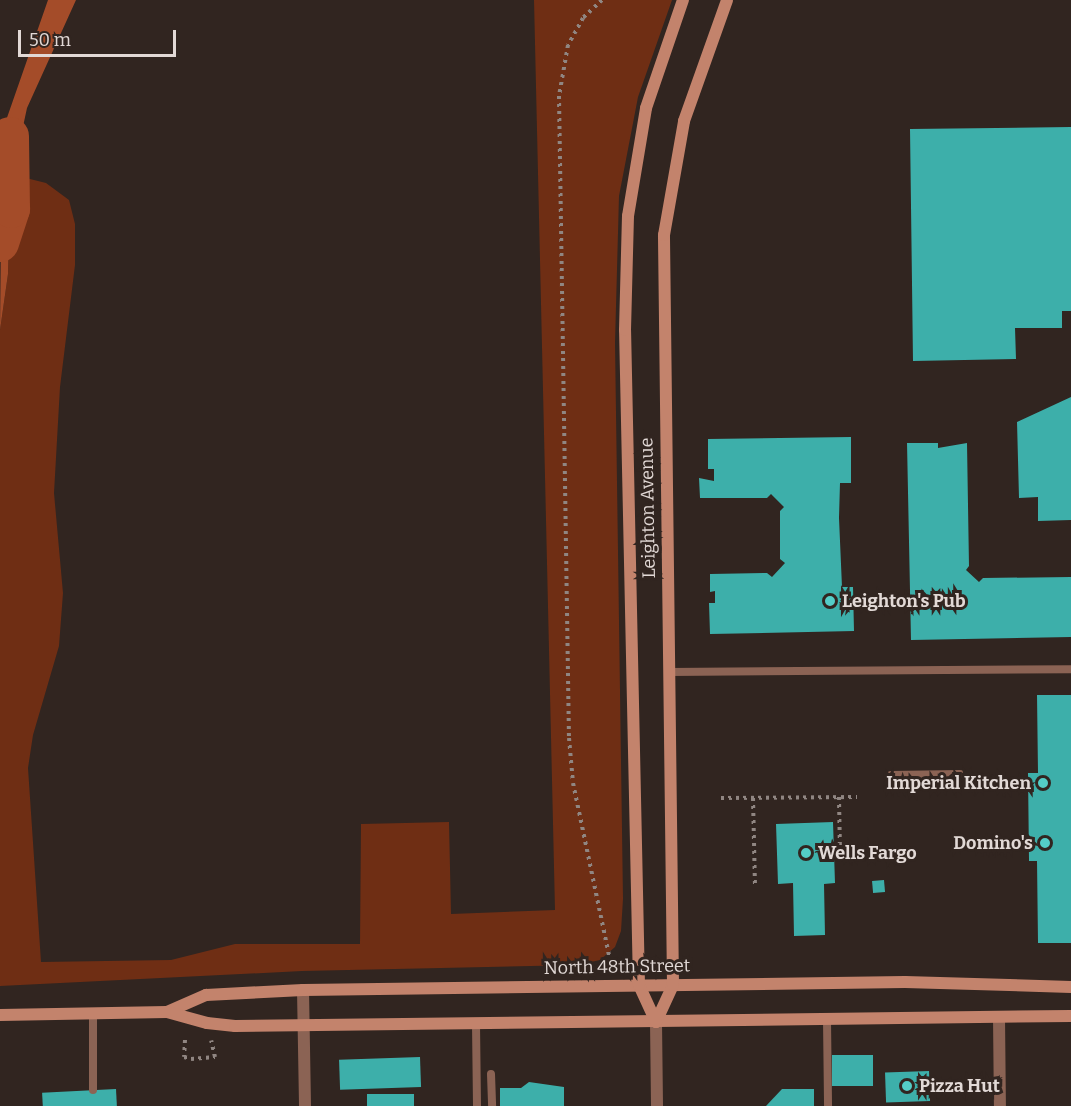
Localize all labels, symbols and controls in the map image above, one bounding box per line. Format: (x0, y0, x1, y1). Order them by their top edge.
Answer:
scale bar (21, 18, 178, 56)
text: 50 m (29, 29, 71, 51)
street label: Leighton Avenue (636, 437, 660, 579)
place label: Leighton's Pub (842, 590, 966, 612)
marker: Leighton's Pub (823, 594, 837, 608)
place label: Imperial Kitchen (886, 772, 1031, 794)
marker: Imperial Kitchen (1036, 776, 1050, 790)
place label: Domino's (953, 832, 1033, 854)
marker: Domino's (1038, 836, 1052, 850)
place label: Wells Fargo (818, 842, 917, 864)
marker: Wells Fargo (799, 846, 813, 860)
street label: North 48th Street (544, 955, 690, 979)
place label: Pizza Hut (919, 1075, 1000, 1097)
marker: Pizza Hut (900, 1079, 914, 1093)

